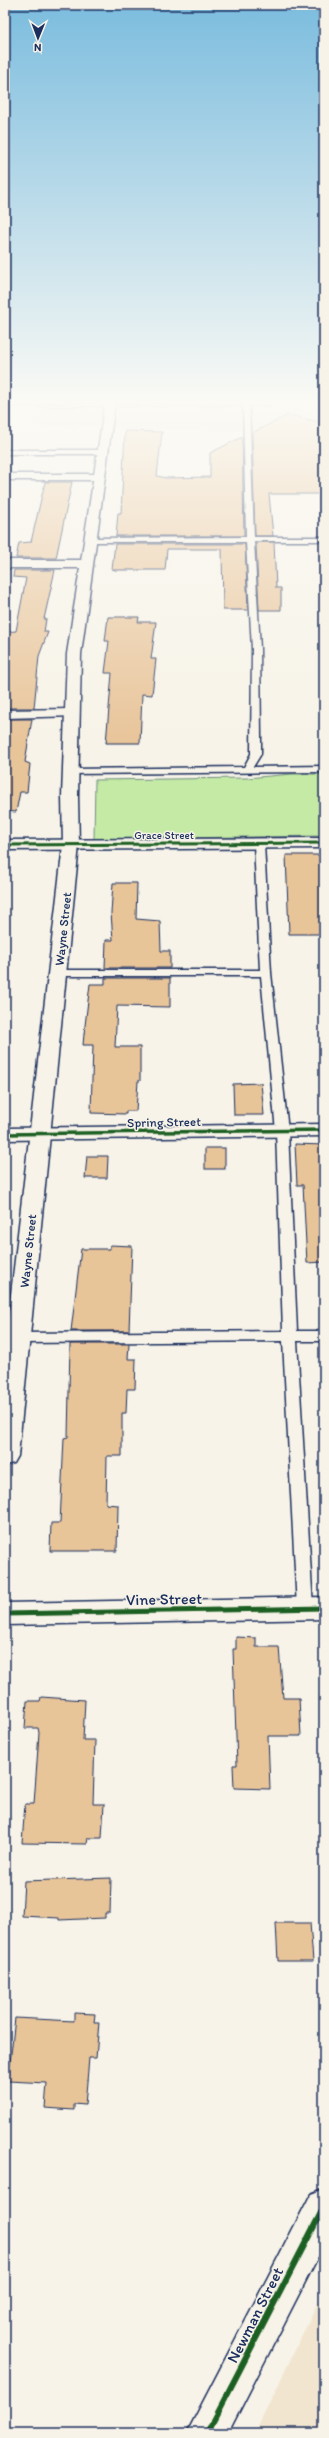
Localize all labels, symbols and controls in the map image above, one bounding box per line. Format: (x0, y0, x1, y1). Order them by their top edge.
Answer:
north arrow (18, 18, 58, 58)
text: N (34, 41, 42, 54)
street label: Grace Street (134, 829, 194, 842)
street label: Wayne Street (52, 891, 74, 967)
street label: Spring Street (127, 1114, 201, 1130)
street label: Wayne Street (17, 1213, 39, 1289)
street label: Vine Street (126, 1589, 202, 1609)
street label: Newman Street (223, 2264, 287, 2366)

